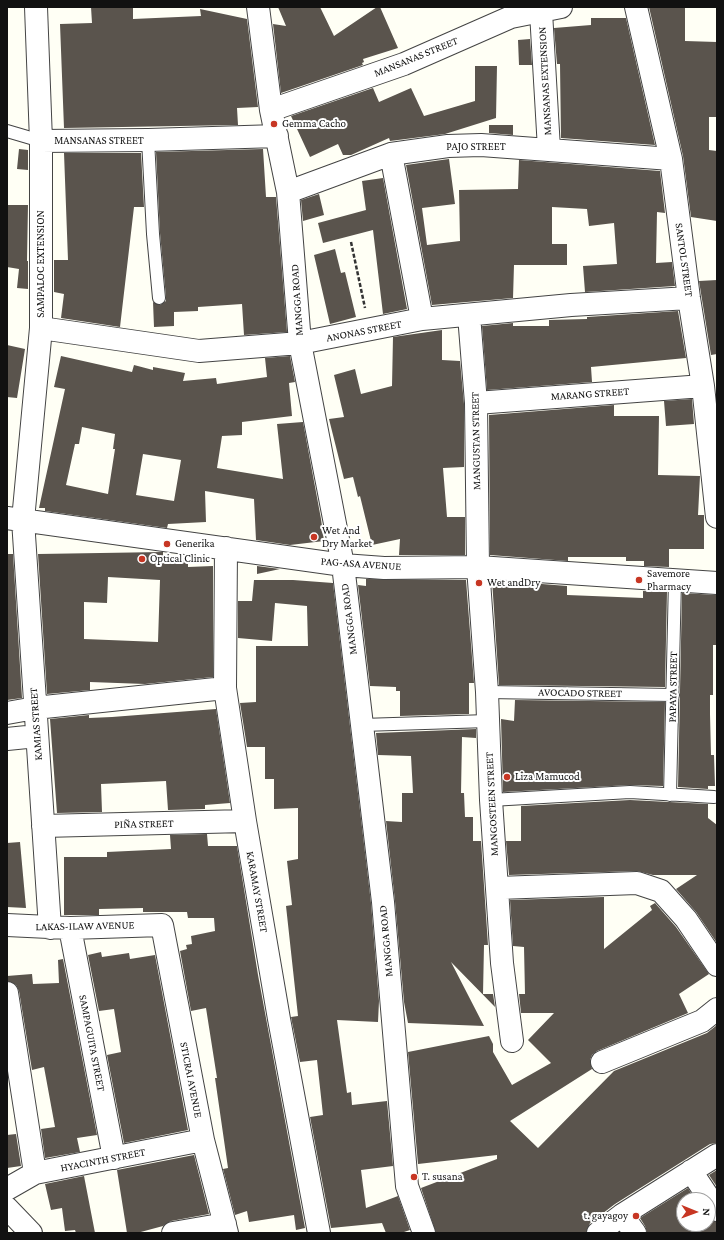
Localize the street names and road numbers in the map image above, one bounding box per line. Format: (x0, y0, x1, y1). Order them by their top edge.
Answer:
street label: MANSANAS EXTENSION (536, 26, 554, 136)
street label: MANSANAS STREET (372, 34, 460, 80)
street label: MANSANAS STREET (54, 134, 144, 148)
street label: PAJO STREET (446, 140, 506, 154)
street label: SAMPALOC EXTENSION (34, 210, 48, 318)
street label: SANTOL STREET (672, 222, 696, 298)
street label: MANGGA ROAD (288, 264, 306, 336)
street label: ANONAS STREET (325, 317, 403, 345)
street label: MARANG STREET (550, 385, 630, 403)
street label: MANGUSTAN STREET (469, 392, 483, 490)
street label: PAG-ASA AVENUE (320, 555, 402, 573)
street label: MANGGA ROAD (338, 583, 360, 655)
street label: PAPAYA STREET (666, 651, 680, 723)
street label: AVOCADO STREET (538, 686, 622, 700)
street label: KAMIAS STREET (27, 687, 45, 761)
street label: MANGOSTEEN STREET (483, 752, 501, 856)
street label: PIÑA STREET (114, 817, 174, 831)
street label: KARAMAY STREET (243, 850, 271, 934)
street label: MANGGA ROAD (376, 905, 396, 977)
street label: LAKAS-ILAW AVENUE (35, 919, 135, 933)
street label: SAMPAGUITA STREET (76, 993, 108, 1093)
street label: STICRAI AVENUE (177, 1041, 205, 1119)
street label: HYACINTH STREET (59, 1145, 147, 1175)

